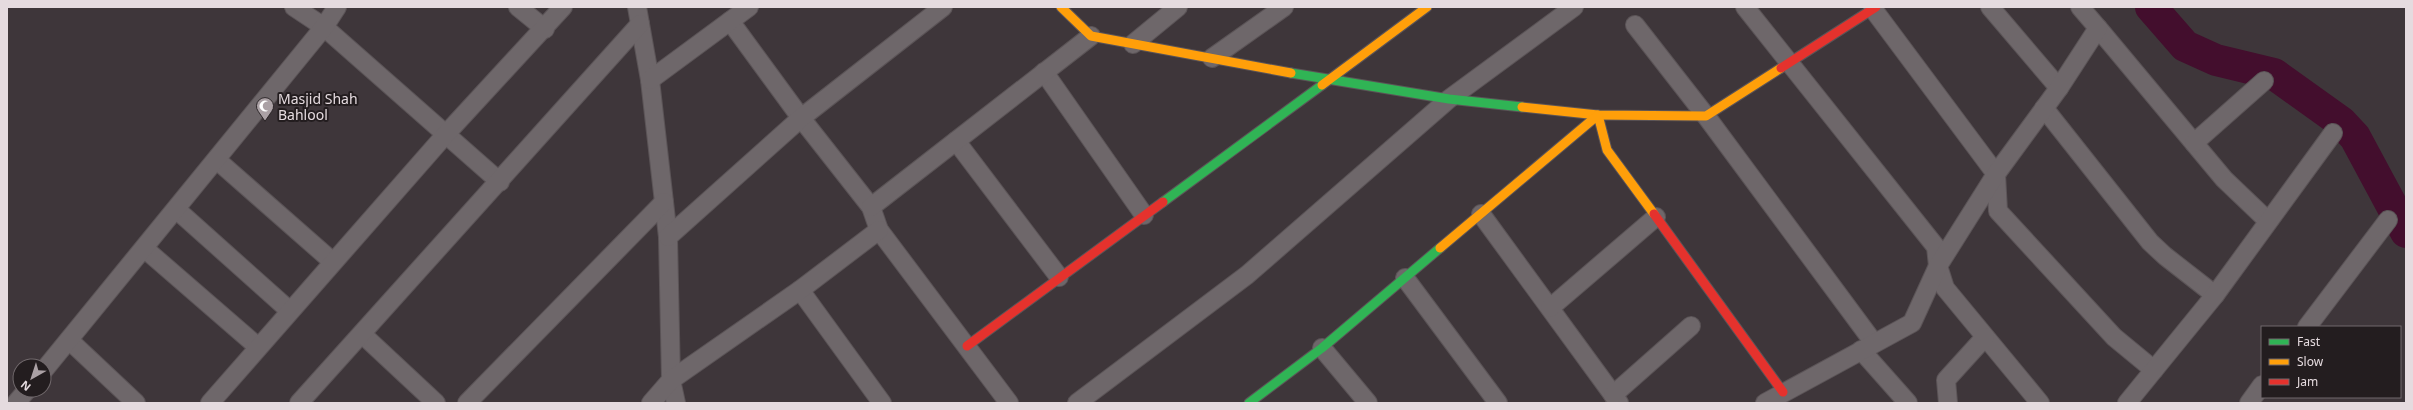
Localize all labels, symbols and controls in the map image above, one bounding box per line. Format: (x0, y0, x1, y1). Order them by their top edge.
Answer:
place label: Masjid Shah Bahlool (278, 89, 358, 124)
mosque icon: Masjid Shah Bahlool (255, 96, 275, 121)
legend (2261, 326, 2401, 398)
text: Fast (2297, 333, 2321, 350)
text: Slow (2297, 353, 2324, 370)
north arrow (12, 358, 52, 398)
text: Jam (2296, 373, 2318, 390)
text: N (17, 378, 34, 395)

